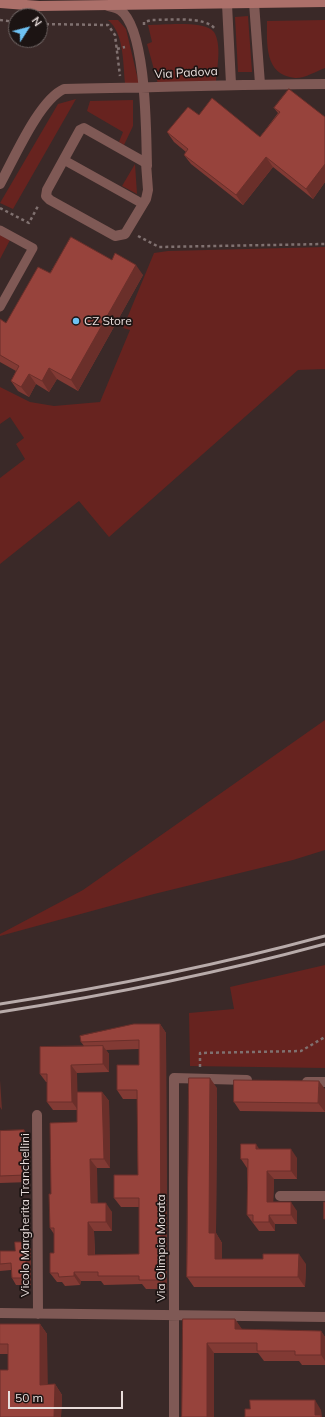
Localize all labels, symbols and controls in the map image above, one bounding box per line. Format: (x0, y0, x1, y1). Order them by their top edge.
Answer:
north arrow (8, 8, 48, 48)
text: N (29, 14, 45, 29)
street label: Via Padova (154, 64, 218, 82)
place label: CZ Store (84, 314, 132, 328)
marker: CZ Store (71, 316, 81, 326)
street label: Vicolo Margherita Tranchellini (18, 1133, 32, 1297)
street label: Via Olimpia Morata (154, 1194, 168, 1302)
scale bar (10, 1383, 125, 1409)
text: 50 m (15, 1390, 43, 1405)

